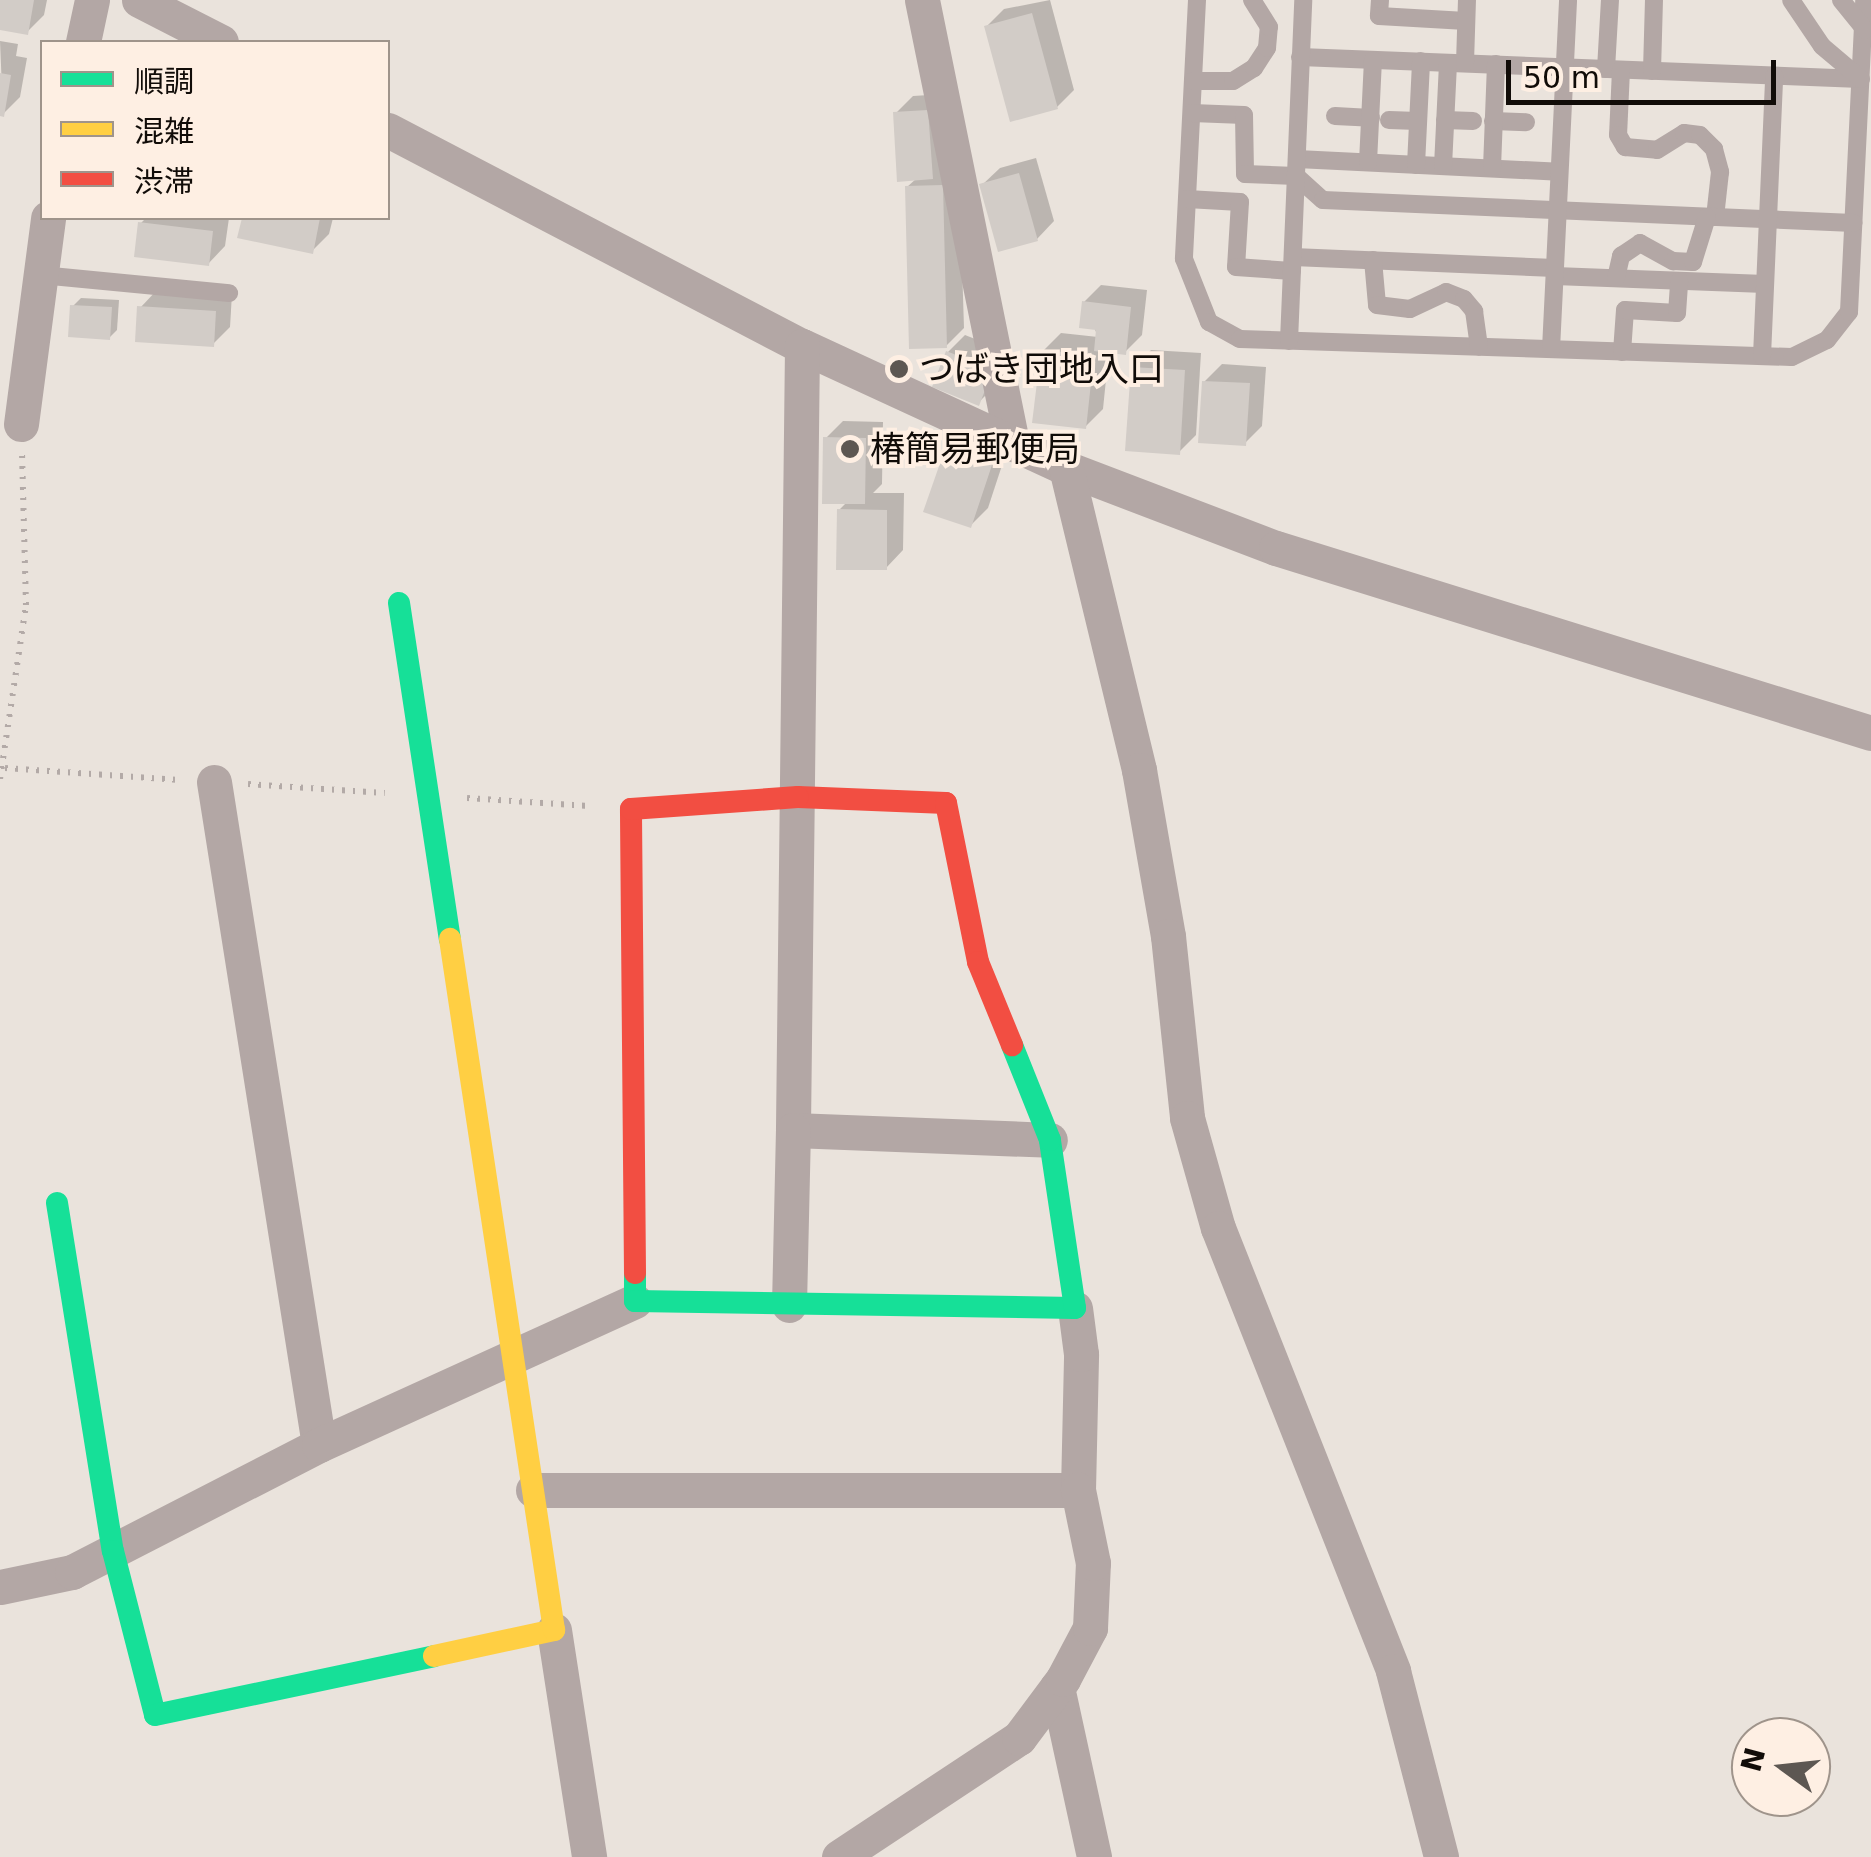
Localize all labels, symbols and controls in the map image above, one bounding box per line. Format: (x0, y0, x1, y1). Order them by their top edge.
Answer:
legend (40, 40, 390, 220)
scale bar (1511, 40, 1781, 102)
text: 50 m (1523, 60, 1600, 95)
text: 順調 (134, 64, 194, 99)
text: 混雑 (134, 114, 194, 149)
text: 渋滞 (134, 164, 194, 199)
place label: つばき団地入口 (919, 348, 1164, 390)
marker: つばき団地入口 (888, 358, 910, 380)
place label: 椿簡易郵便局 (870, 428, 1080, 470)
marker: 椿簡易郵便局 (839, 438, 861, 460)
north arrow (1731, 1717, 1831, 1817)
text: N (1735, 1744, 1772, 1775)

